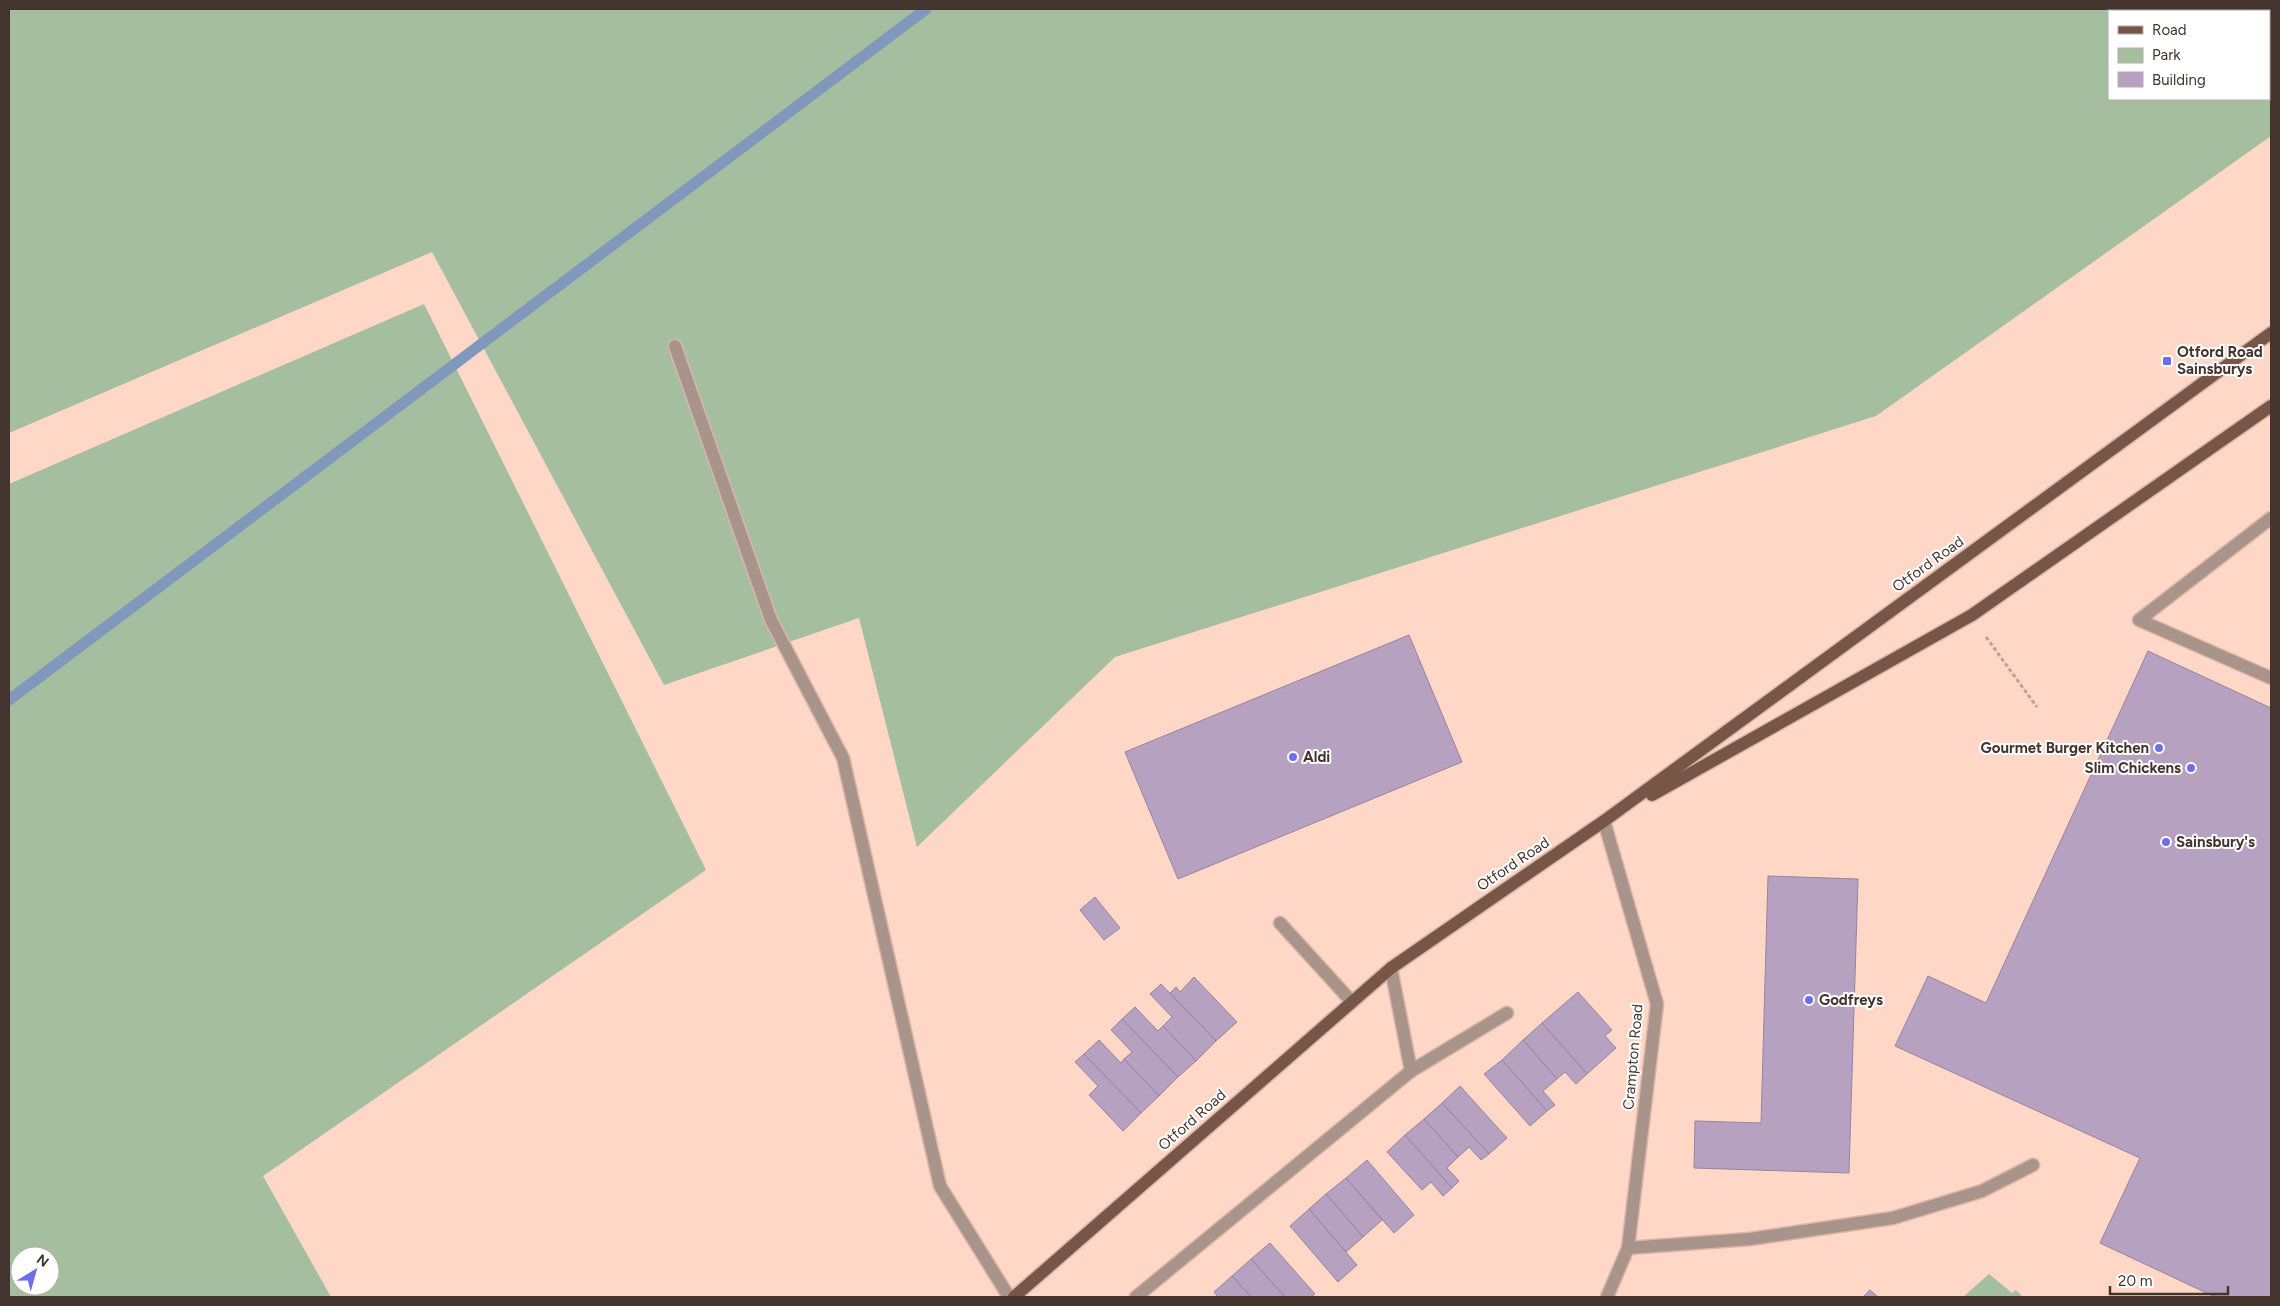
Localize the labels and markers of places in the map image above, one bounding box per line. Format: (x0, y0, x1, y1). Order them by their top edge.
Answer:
place label: Otford Road Sainsburys (2177, 343, 2263, 378)
marker: Otford Road Sainsburys (2161, 355, 2173, 367)
place label: Gourmet Burger Kitchen (1981, 739, 2149, 757)
marker: Gourmet Burger Kitchen (2153, 742, 2165, 754)
place label: Aldi (1303, 748, 1330, 766)
marker: Aldi (1287, 751, 1299, 763)
place label: Slim Chickens (2085, 759, 2181, 777)
marker: Slim Chickens (2185, 762, 2197, 774)
place label: Sainsbury's (2176, 833, 2255, 851)
marker: Sainsbury's (2160, 836, 2172, 848)
place label: Godfreys (1819, 991, 1883, 1009)
marker: Godfreys (1803, 994, 1815, 1006)

